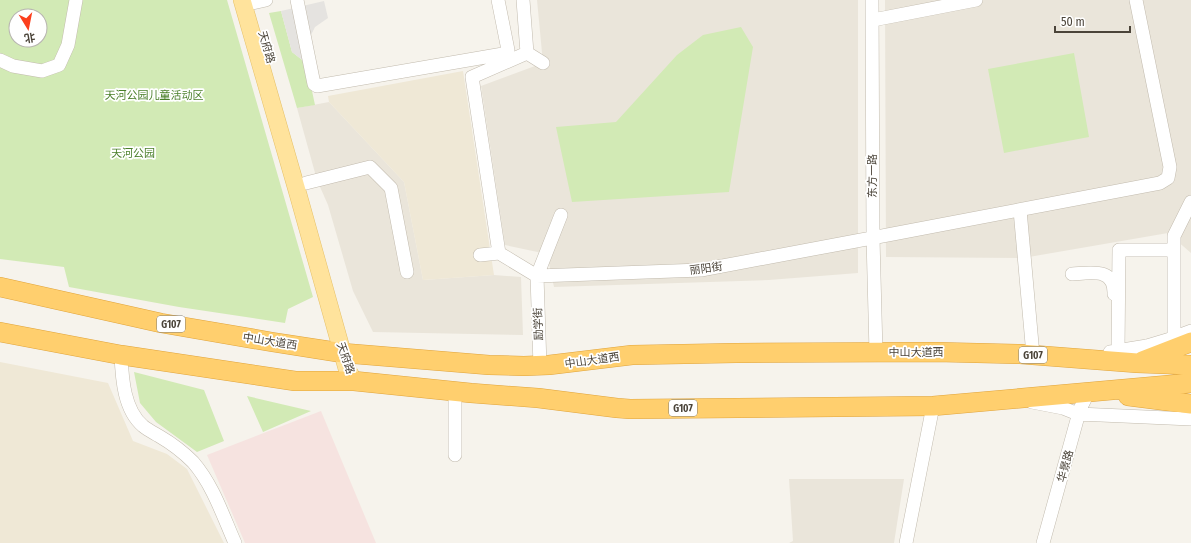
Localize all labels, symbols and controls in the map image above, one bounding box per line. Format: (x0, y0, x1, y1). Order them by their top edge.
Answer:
north arrow (8, 8, 48, 48)
scale bar (1055, 8, 1130, 34)
text: 50 m (1061, 15, 1085, 29)
street label: 天府路 (256, 29, 277, 65)
text: 北 (23, 30, 36, 45)
park label: 天河公园儿童活动区 (105, 89, 204, 102)
park label: 天河公园 (111, 147, 155, 160)
street label: 东方一路 (866, 154, 879, 198)
street label: 丽阳街 (689, 260, 723, 277)
street label: 励学街 (531, 307, 546, 341)
road number: G107 (157, 316, 185, 332)
street label: 中山大道西 (242, 331, 298, 352)
street label: 天府路 (334, 340, 357, 376)
street label: 中山大道西 (889, 346, 944, 359)
road number: G107 (1019, 347, 1047, 363)
street label: 中山大道西 (564, 350, 620, 371)
road number: G107 (669, 400, 697, 416)
street label: 华景路 (1055, 449, 1076, 484)

